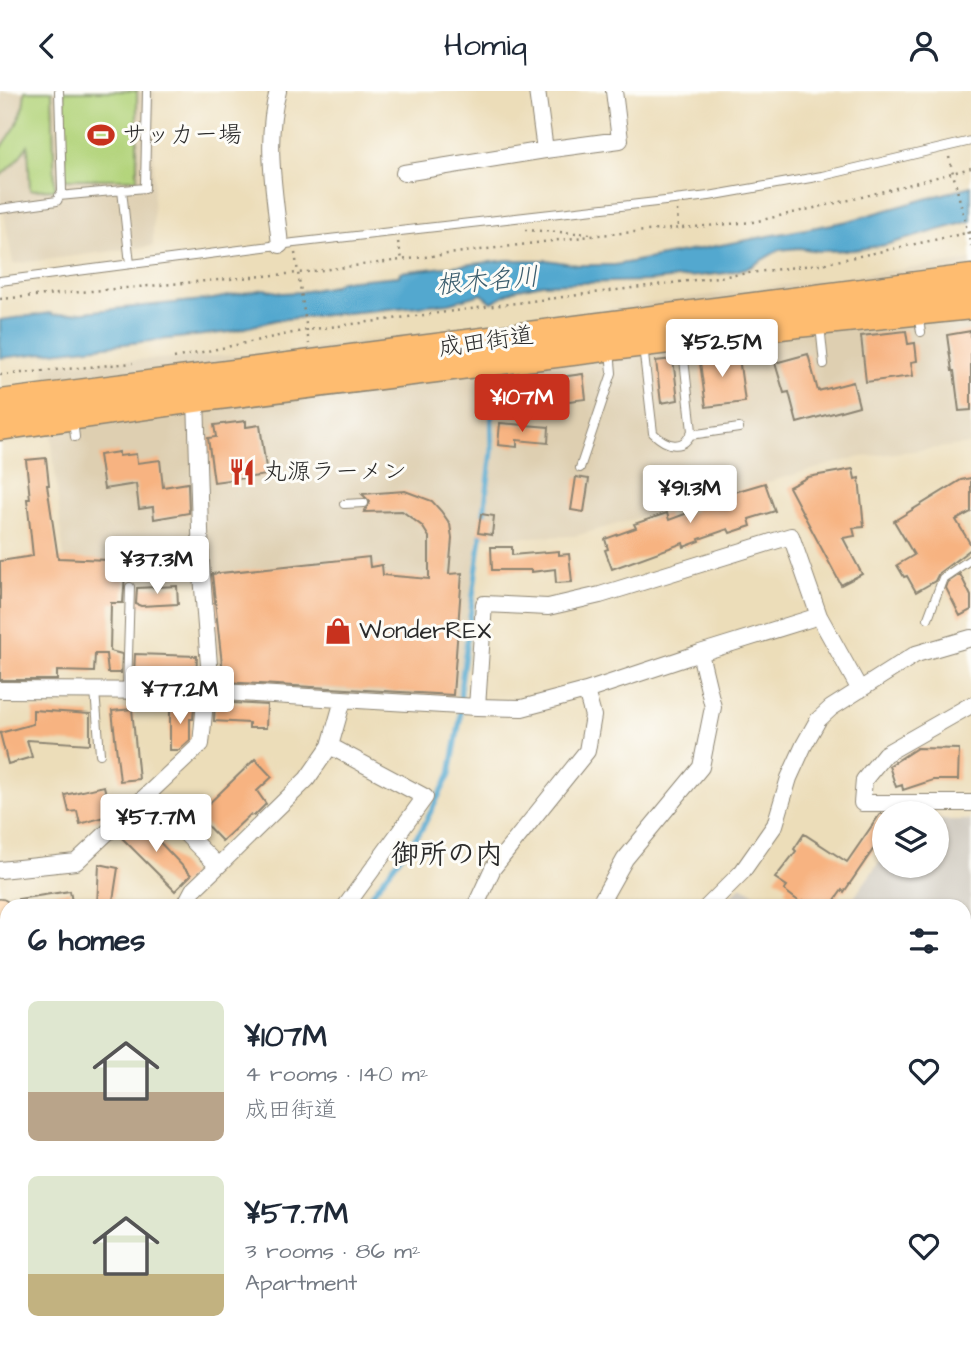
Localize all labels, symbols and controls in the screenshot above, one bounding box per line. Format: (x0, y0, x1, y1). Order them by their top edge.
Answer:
text: Homiq (444, 23, 527, 68)
icon: back (28, 27, 66, 65)
icon: person (905, 27, 943, 65)
place label: サッカー場 (122, 118, 242, 152)
sports icon: サッカー場 (86, 120, 116, 150)
water label: 根木名川 (434, 259, 540, 303)
street label: 成田街道 (436, 318, 536, 366)
pin: ¥52.5M (665, 320, 779, 379)
text: ¥52.5M (682, 326, 762, 358)
pin: ¥107M (473, 375, 571, 434)
text: ¥107M (491, 381, 553, 413)
place label: 丸源ラーメン (263, 455, 407, 489)
restaurant icon: 丸源ラーメン (227, 457, 257, 487)
pin: ¥91.3M (633, 465, 747, 525)
text: ¥91.3M (659, 472, 721, 504)
pin: ¥37.3M (100, 537, 214, 596)
text: ¥37.3M (121, 543, 193, 575)
place label: WonderREX (359, 614, 491, 648)
shop icon: WonderREX (323, 616, 353, 646)
pin: ¥77.2M (123, 667, 237, 726)
text: ¥77.2M (142, 673, 218, 705)
pin: ¥57.7M (99, 795, 213, 854)
text: ¥57.7M (116, 801, 196, 833)
map controls (872, 801, 949, 878)
button: layers (872, 801, 949, 878)
district label: 御所の内 (391, 835, 503, 874)
text: 6 homes (28, 920, 145, 962)
icon: filters (905, 922, 943, 960)
text: ¥107M (245, 1016, 327, 1058)
icon: home (84, 1029, 168, 1113)
icon: heart (905, 1052, 943, 1090)
text: 4 rooms · 140 m² (245, 1058, 428, 1090)
text: 成田街道 (245, 1094, 337, 1126)
text: ¥57.7M (245, 1193, 348, 1235)
icon: home (84, 1204, 168, 1288)
icon: heart (905, 1227, 943, 1265)
text: 3 rooms · 86 m² (245, 1235, 421, 1267)
text: Apartment (245, 1267, 357, 1299)

